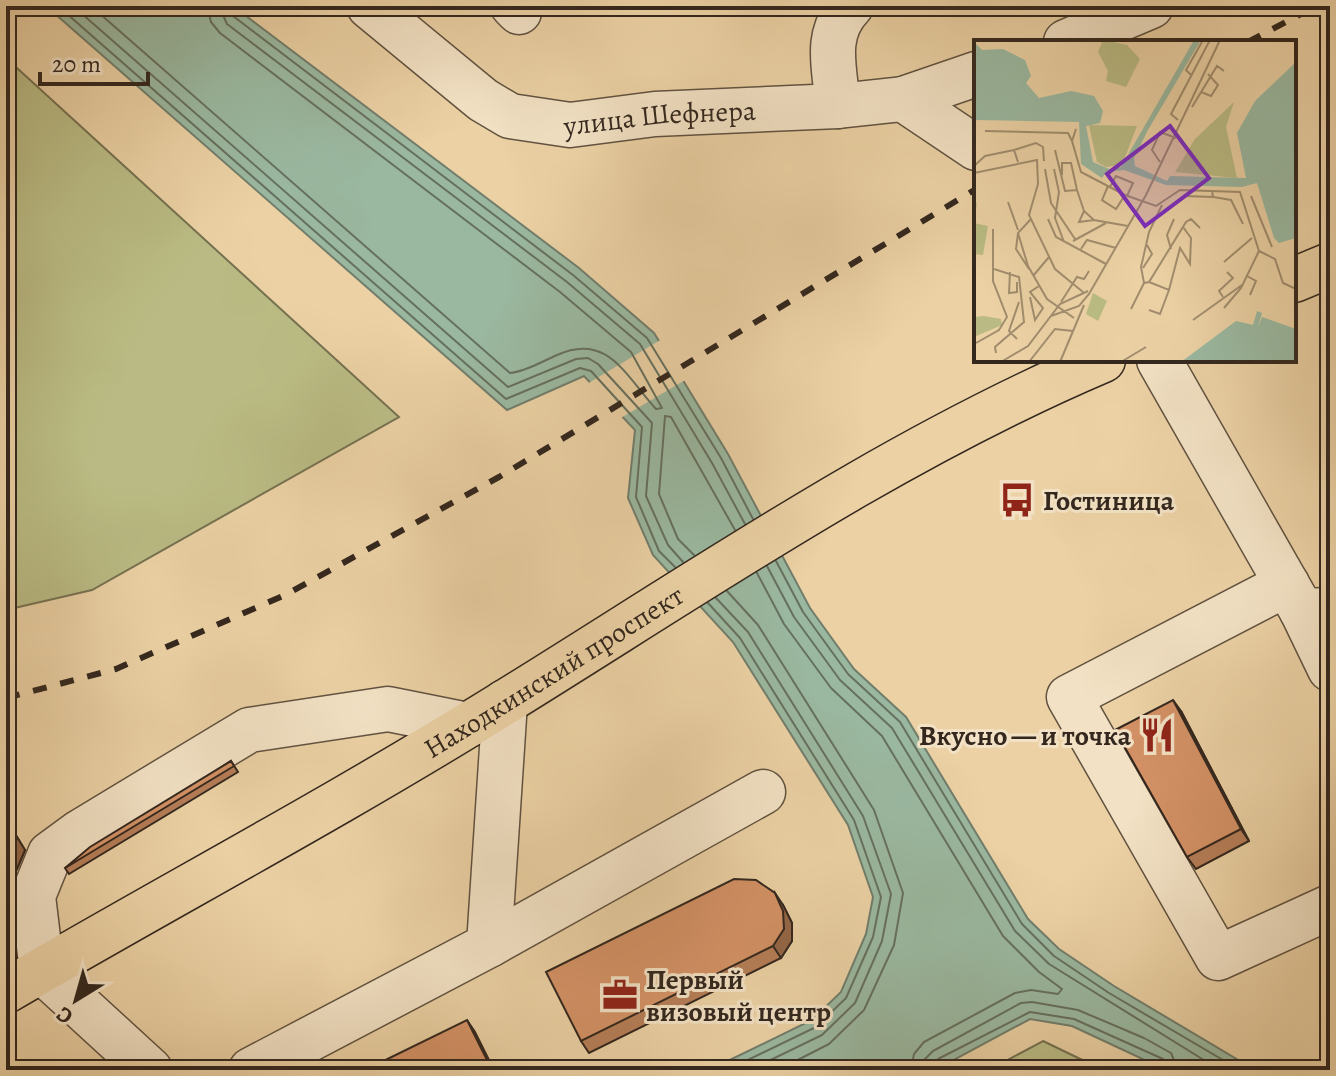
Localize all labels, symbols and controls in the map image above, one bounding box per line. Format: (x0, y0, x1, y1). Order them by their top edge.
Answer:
scale bar (40, 36, 148, 86)
inset map (974, 40, 1296, 362)
text: 20 m (52, 48, 101, 80)
street label: улица Шефнера (560, 92, 757, 146)
bus stop icon: Гостиница (998, 481, 1036, 519)
place label: Гостиница (1043, 482, 1175, 520)
street label: Находкинский проспект (417, 577, 691, 767)
restaurant icon: Вкусно — и точка (1138, 716, 1176, 754)
place label: Вкусно — и точка (919, 717, 1132, 755)
north arrow (36, 960, 116, 1040)
place label: Первый визовый центр (646, 961, 831, 1031)
office icon: Первый визовый центр (601, 976, 639, 1014)
text: С (50, 999, 79, 1031)

